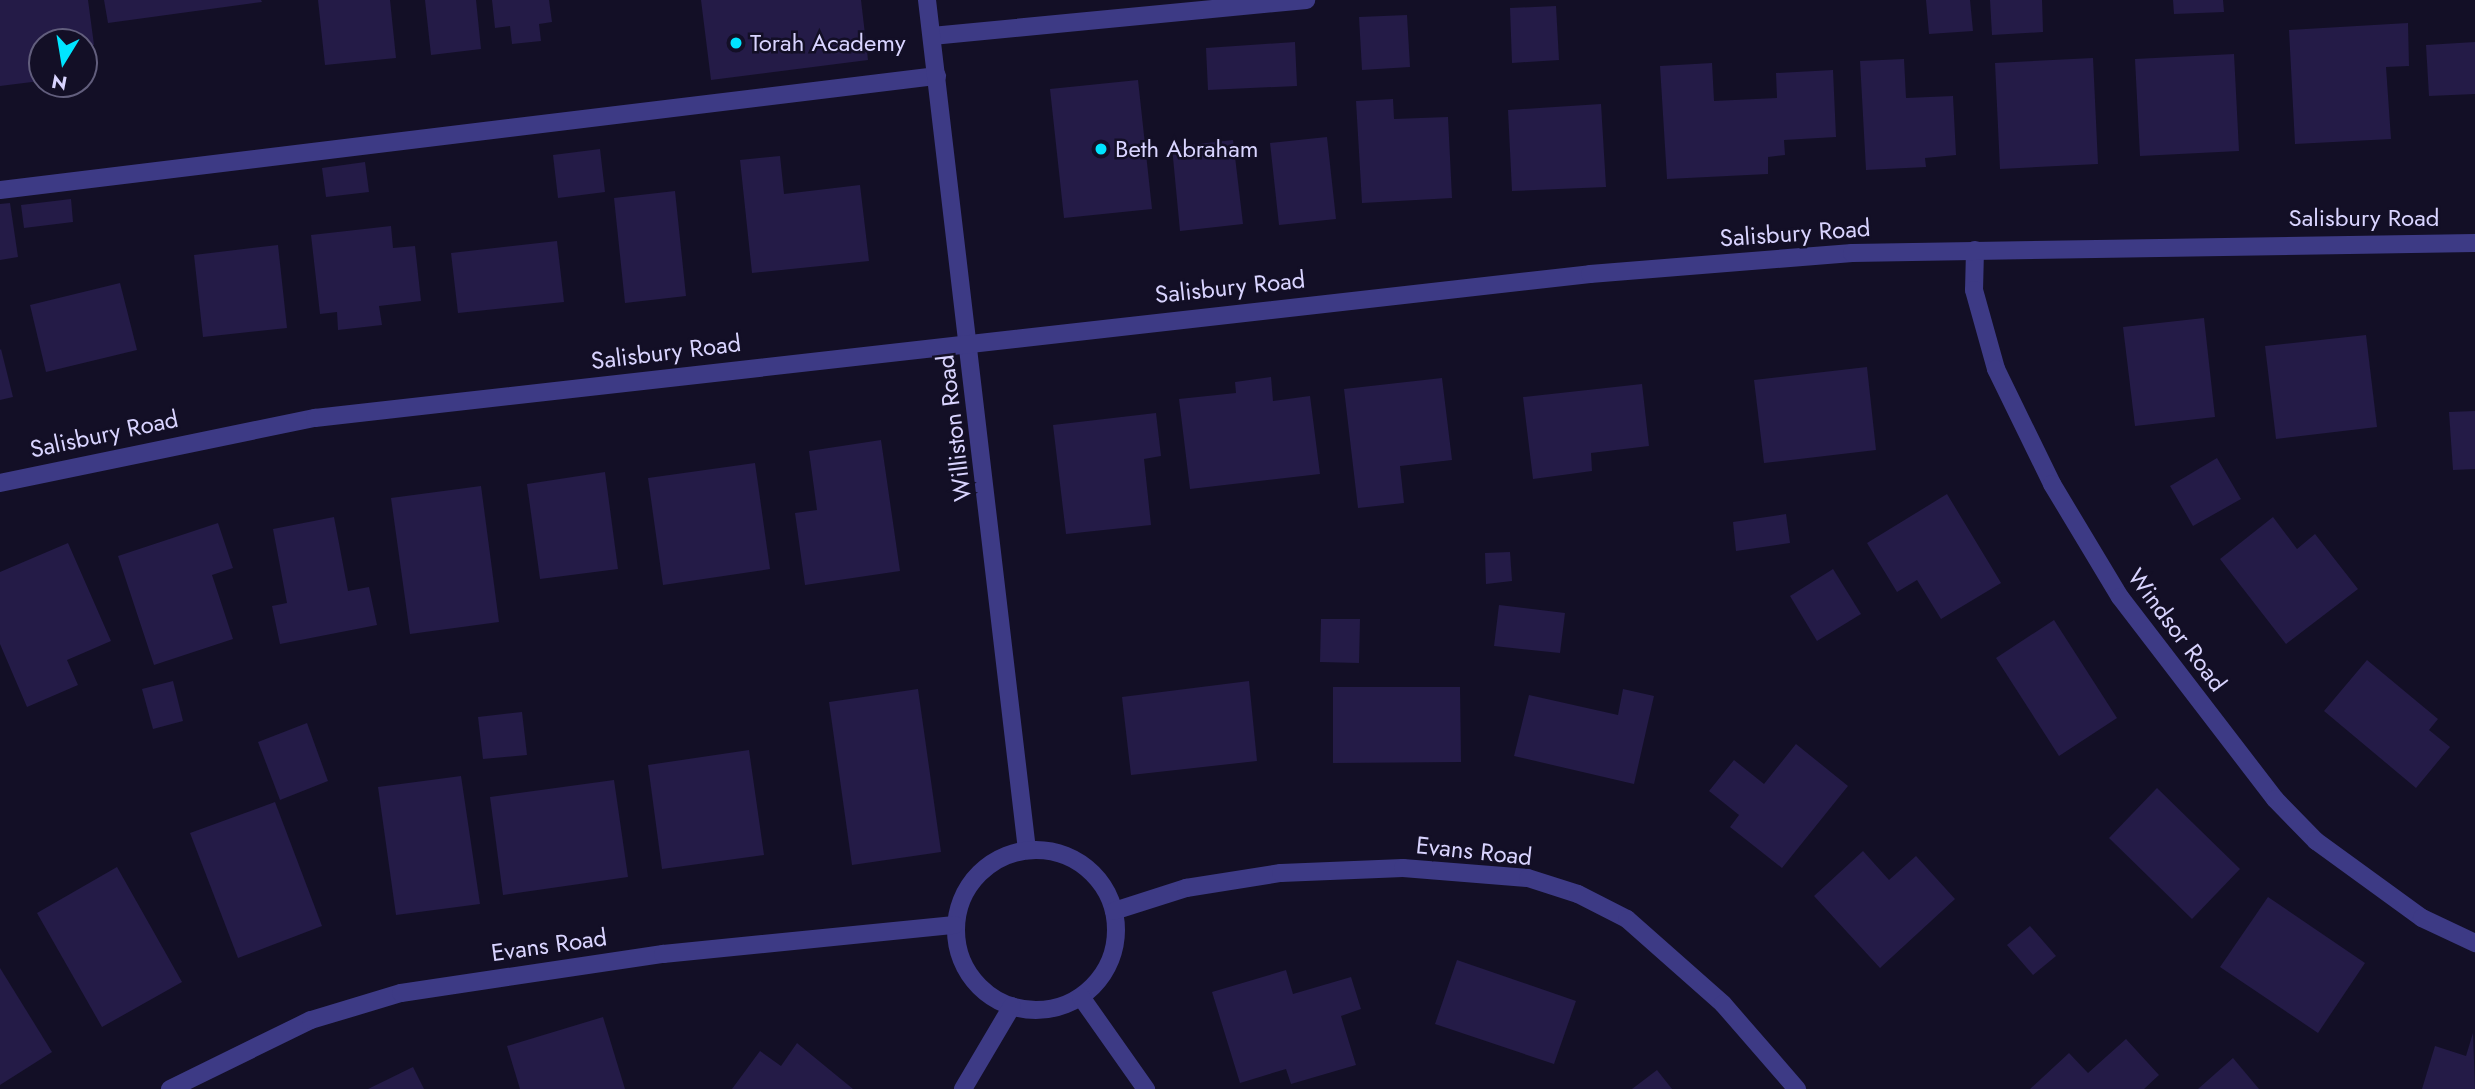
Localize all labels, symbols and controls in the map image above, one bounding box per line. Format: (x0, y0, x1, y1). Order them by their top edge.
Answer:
north arrow (28, 28, 98, 98)
place label: Torah Academy (750, 29, 905, 57)
marker: Torah Academy (728, 35, 744, 51)
text: N (49, 67, 69, 97)
place label: Beth Abraham (1115, 135, 1258, 163)
marker: Beth Abraham (1093, 141, 1109, 157)
street label: Salisbury Road (2289, 204, 2439, 232)
street label: Salisbury Road (1719, 213, 1871, 253)
street label: Salisbury Road (1153, 265, 1307, 309)
street label: Salisbury Road (589, 329, 743, 375)
street label: Williston Road (931, 353, 977, 503)
street label: Salisbury Road (27, 404, 181, 464)
street label: Windsor Road (2121, 563, 2233, 697)
street label: Evans Road (1415, 831, 1533, 871)
street label: Evans Road (489, 923, 609, 967)

